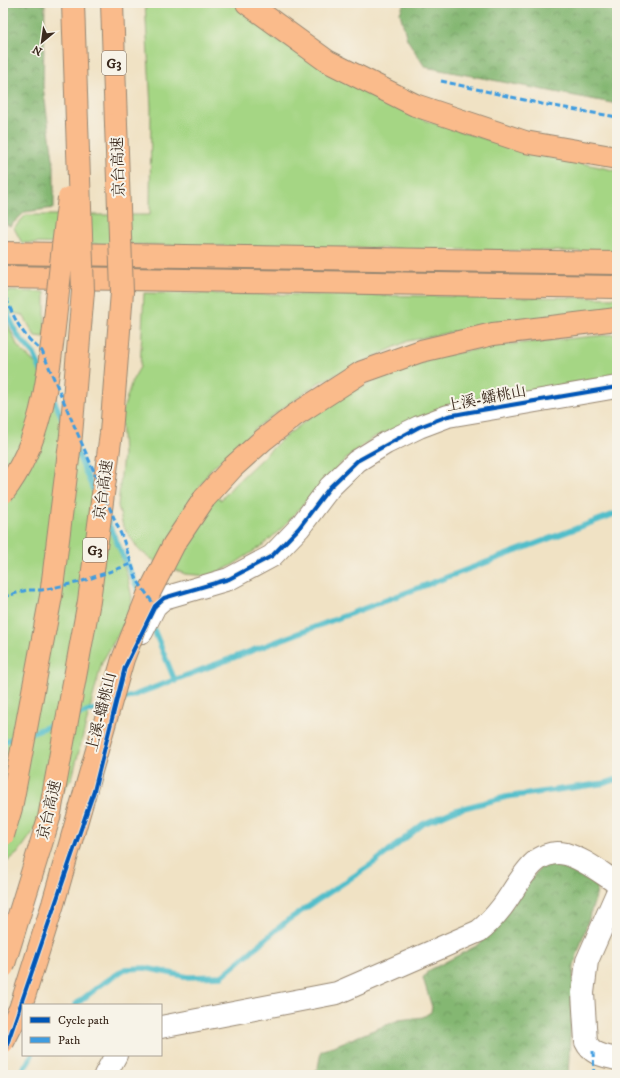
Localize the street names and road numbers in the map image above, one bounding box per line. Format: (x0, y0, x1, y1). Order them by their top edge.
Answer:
road number: G3 (102, 51, 126, 75)
street label: 京台高速 (108, 137, 129, 197)
street label: 上溪-蟠桃山 (444, 381, 528, 416)
street label: 京台高速 (90, 459, 117, 521)
road number: G3 (83, 538, 107, 562)
street label: 上溪-蟠桃山 (82, 670, 121, 754)
street label: 京台高速 (33, 779, 65, 841)

